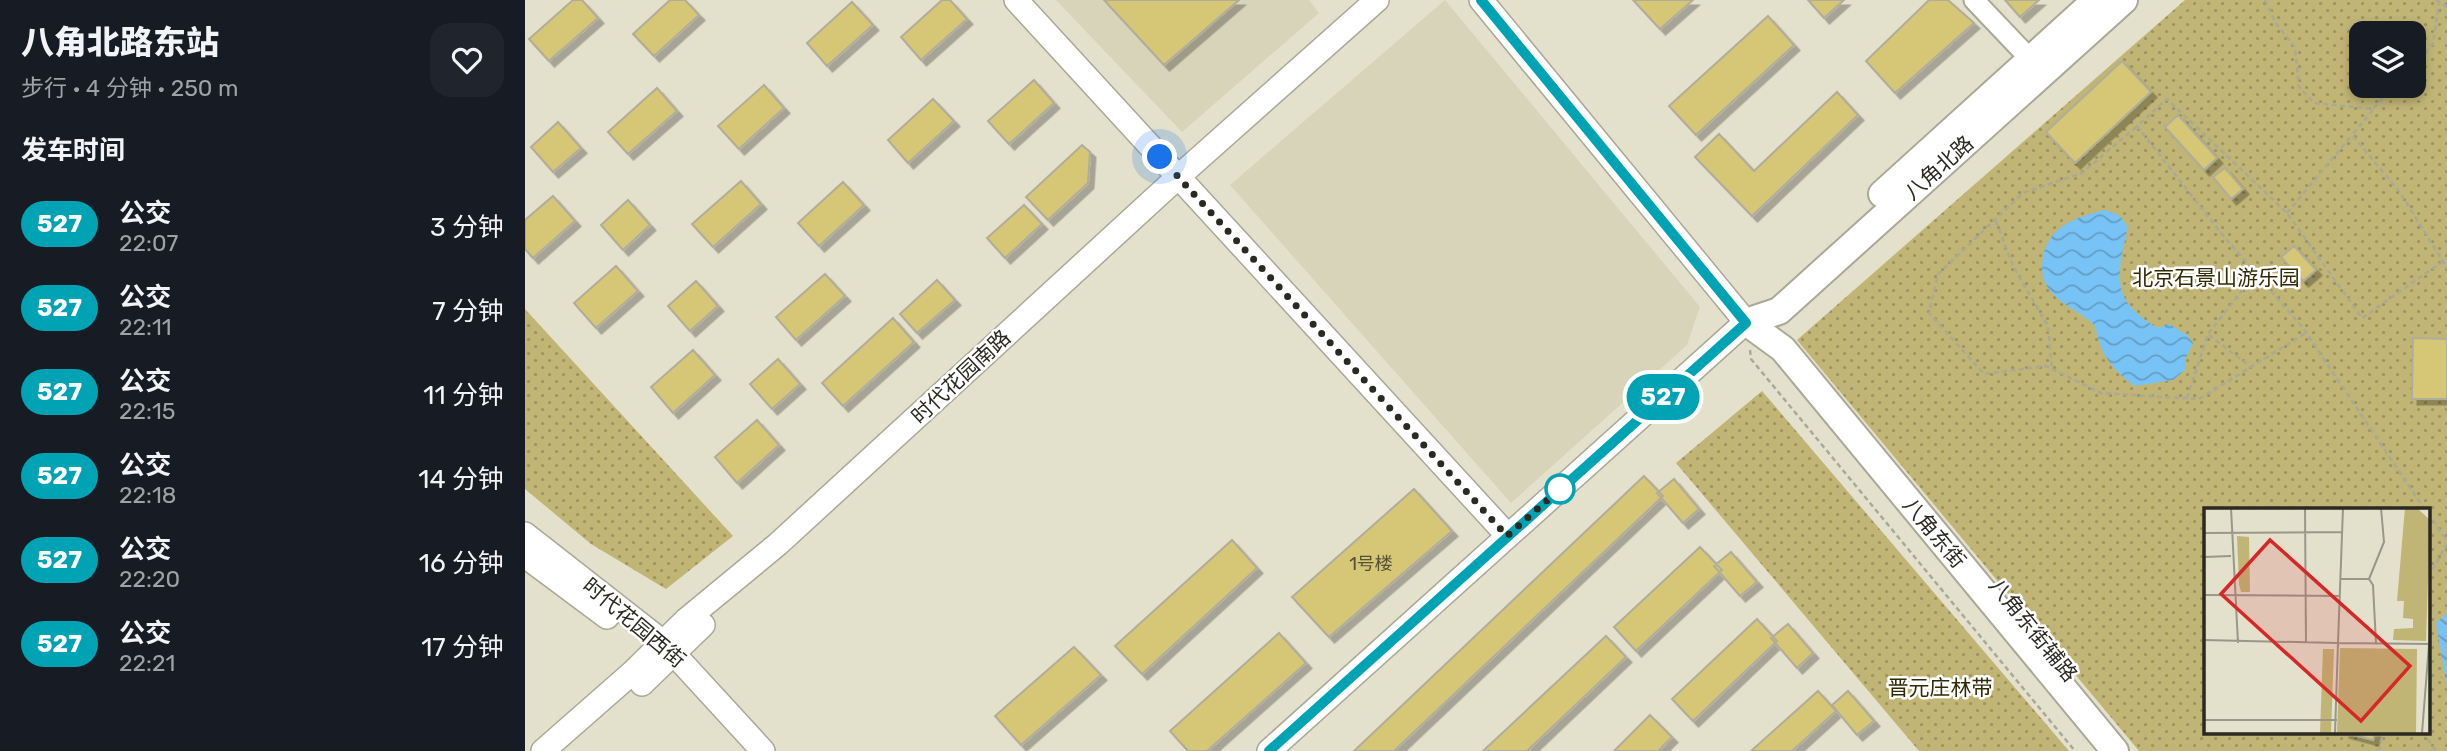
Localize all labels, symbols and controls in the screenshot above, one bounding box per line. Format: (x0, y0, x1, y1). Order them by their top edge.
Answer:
map controls (2349, 21, 2426, 98)
button: layers (2349, 21, 2426, 98)
text: 八角北路东站 (21, 23, 219, 62)
button: heart (430, 23, 504, 97)
text: 步行 · 4 分钟 · 250 m (21, 74, 239, 102)
street label: 八角北路 (1899, 130, 1978, 205)
text: 发车时间 (21, 135, 125, 166)
your location (1142, 139, 1177, 174)
text: 公交 (119, 198, 171, 229)
text: 527 (37, 210, 82, 238)
text: 3 分钟 (430, 212, 504, 243)
text: 22:07 (119, 229, 178, 257)
park label: 北京石景山游乐园 (2132, 265, 2300, 290)
text: 公交 (119, 282, 171, 313)
text: 527 (37, 294, 82, 322)
text: 7 分钟 (432, 296, 504, 327)
text: 22:11 (119, 313, 172, 341)
street label: 时代花园南路 (906, 325, 1015, 429)
text: 公交 (119, 366, 171, 397)
line badge: 527 (1623, 374, 1703, 420)
text: 527 (37, 378, 82, 406)
text: 11 分钟 (423, 380, 504, 411)
text: 527 (1641, 383, 1685, 411)
text: 22:15 (119, 397, 175, 425)
text: 公交 (119, 450, 171, 481)
text: 527 (37, 462, 82, 490)
text: 14 分钟 (418, 464, 504, 495)
unlabelled marker (1545, 474, 1575, 504)
text: 22:18 (119, 481, 176, 509)
street label: 八角东街 (1898, 492, 1971, 573)
inset map (2204, 508, 2429, 734)
text: 公交 (119, 534, 171, 565)
text: 527 (37, 546, 82, 574)
text: 16 分钟 (419, 548, 504, 579)
house number: 1号楼 (1349, 553, 1393, 575)
text: 22:20 (119, 565, 180, 593)
street label: 时代花园西街 (578, 573, 691, 673)
street label: 八角东街辅路 (1984, 573, 2083, 687)
text: 公交 (119, 618, 171, 649)
text: 527 (37, 630, 82, 658)
text: 17 分钟 (421, 632, 504, 663)
text: 22:21 (119, 649, 175, 677)
park label: 晋元庄林带 (1888, 675, 1993, 700)

